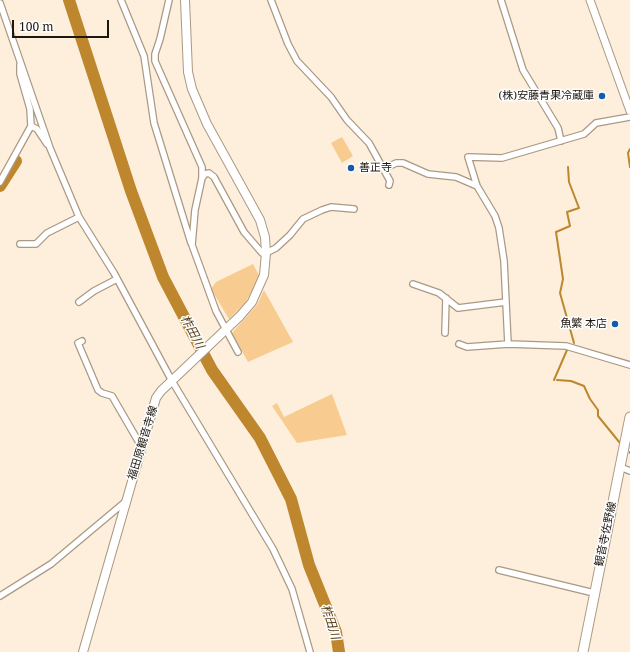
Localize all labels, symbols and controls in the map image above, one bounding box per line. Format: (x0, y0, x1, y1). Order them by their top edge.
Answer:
scale bar (14, 12, 111, 38)
text: 100 m (19, 18, 54, 35)
place label: (株)安藤青果冷蔵庫 (498, 89, 594, 103)
marker: (株)安藤青果冷蔵庫 (597, 91, 607, 101)
place label: 善正寺 (359, 161, 392, 175)
marker: 善正寺 (346, 163, 356, 173)
water label: 柞田川 (177, 313, 207, 351)
place label: 魚繁 本店 (560, 317, 607, 331)
marker: 魚繁 本店 (610, 319, 620, 329)
street label: 福田原観音寺線 (125, 404, 161, 482)
street label: 観音寺佐野線 (593, 500, 619, 568)
water label: 柞田川 (318, 603, 342, 641)

